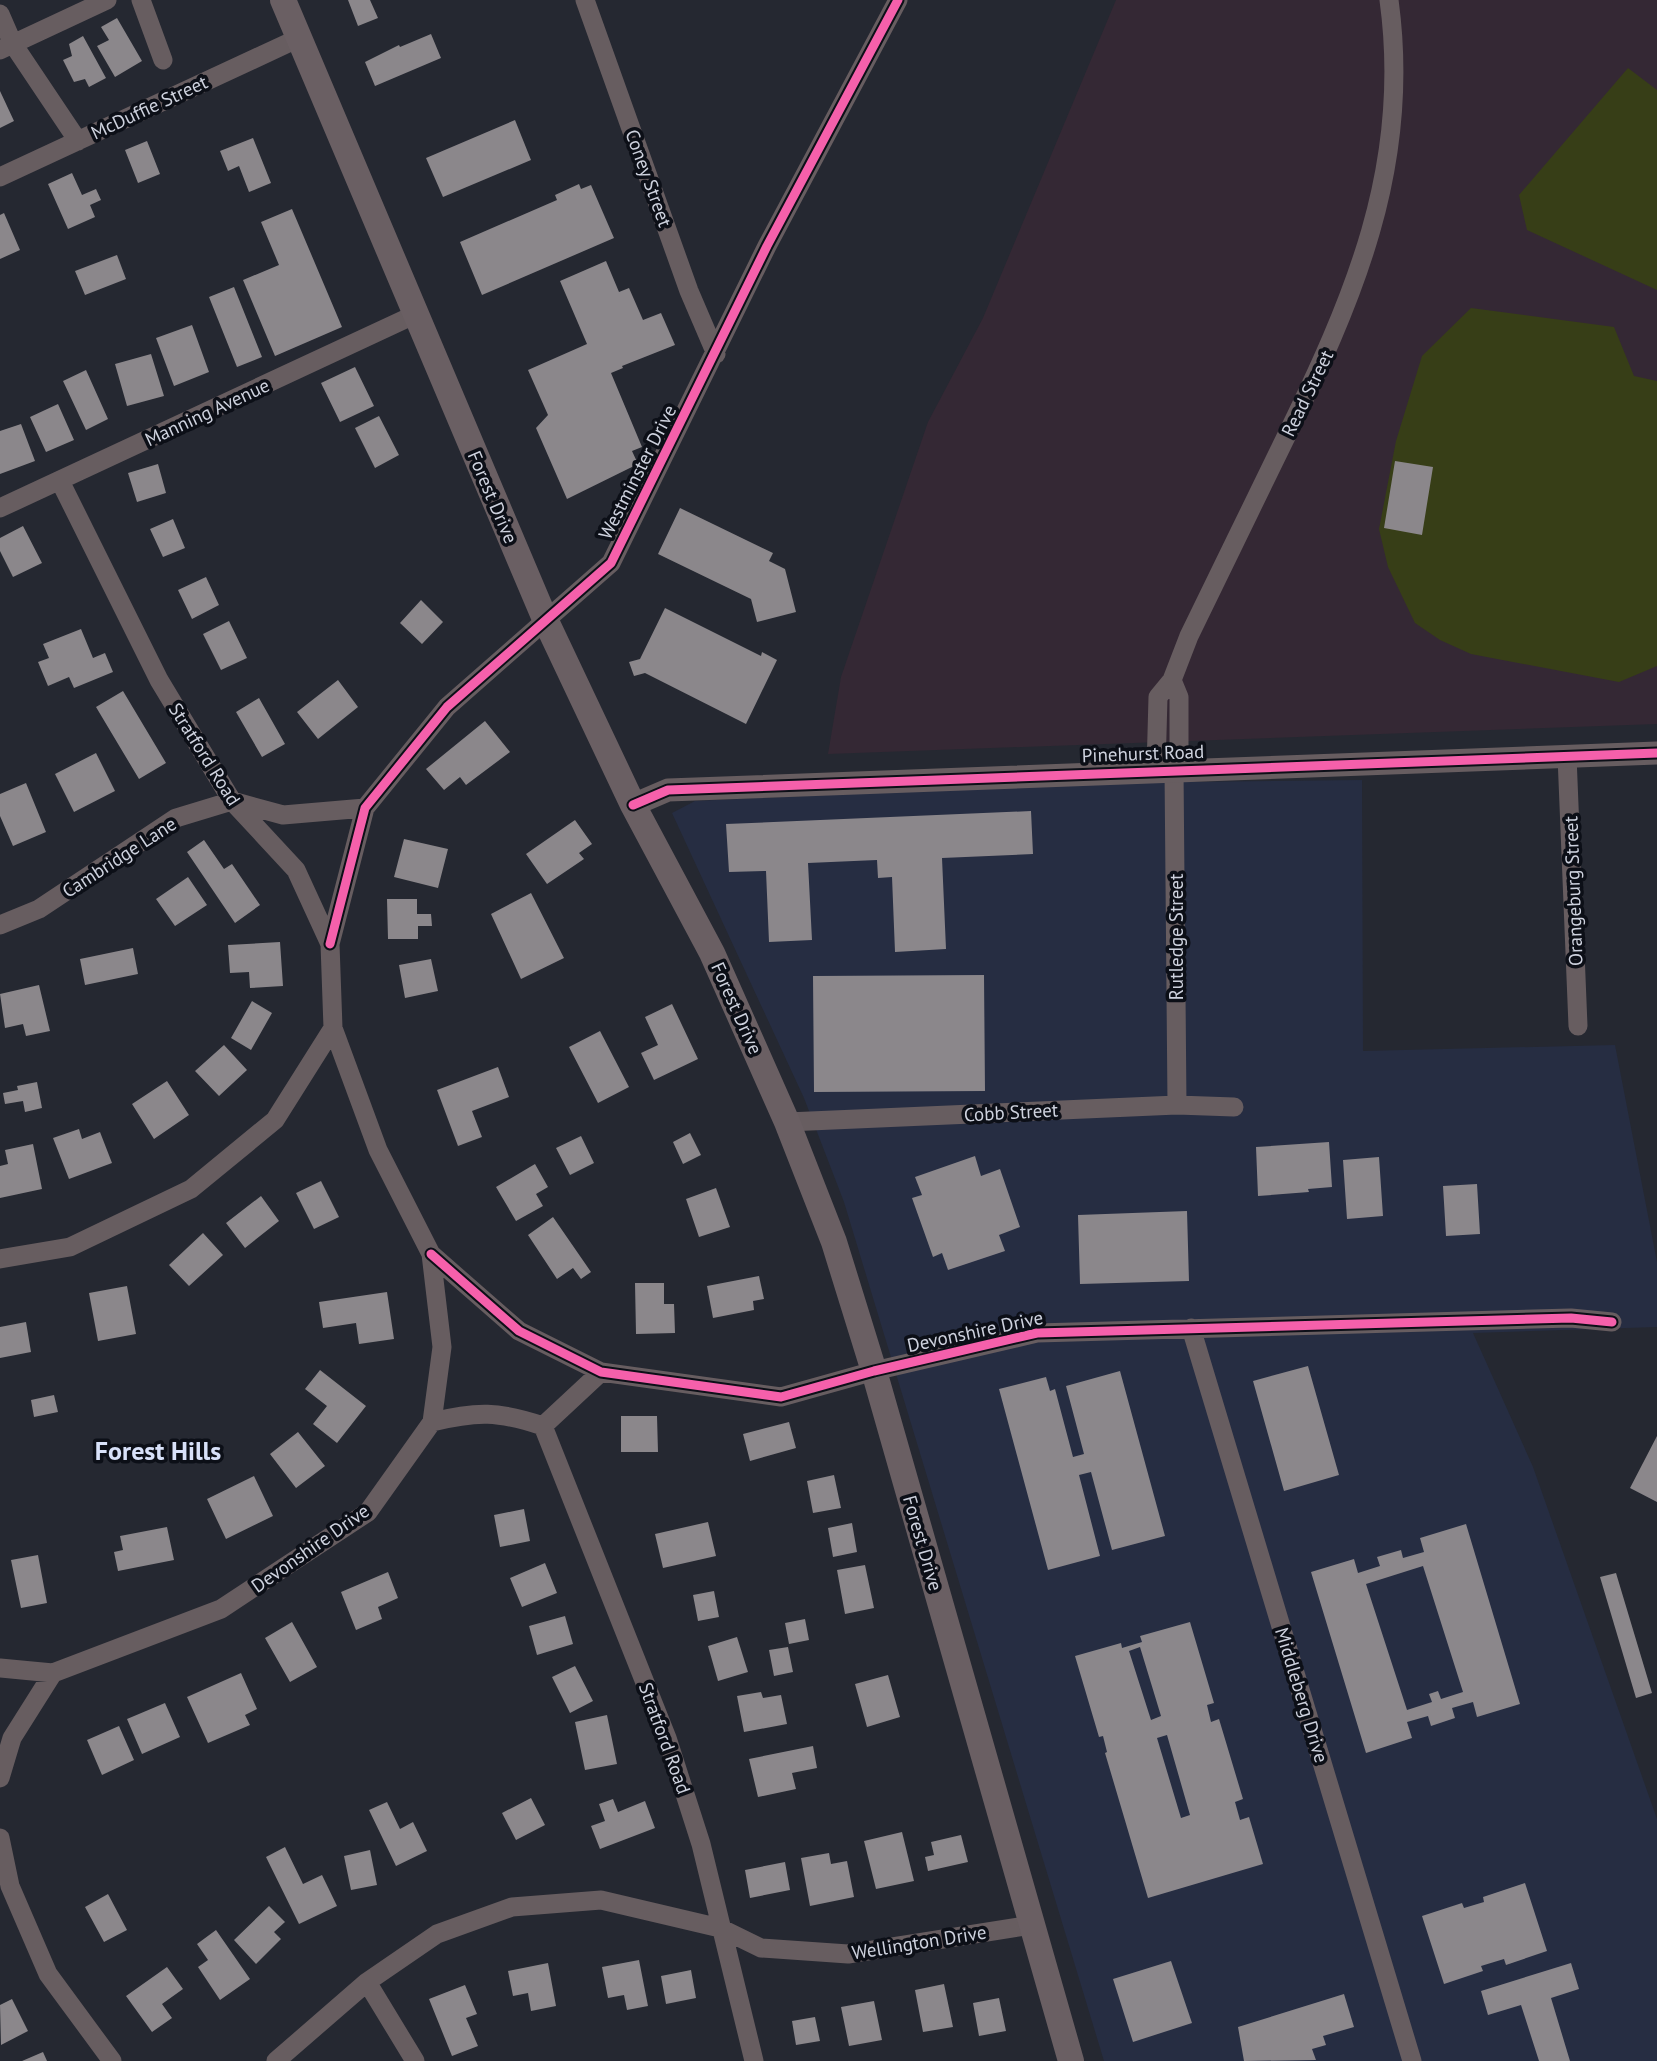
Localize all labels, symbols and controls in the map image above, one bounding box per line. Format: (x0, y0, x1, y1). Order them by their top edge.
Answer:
street label: McDuffie Street (87, 69, 212, 144)
street label: Coney Street (620, 126, 678, 230)
street label: Read Street (1276, 345, 1338, 440)
street label: Manning Avenue (141, 373, 273, 451)
street label: Westminster Drive (593, 401, 681, 543)
street label: Forest Drive (463, 447, 523, 547)
street label: Stratford Road (164, 698, 246, 810)
street label: Pinehurst Road (1081, 739, 1205, 767)
street label: Cambridge Lane (57, 811, 181, 903)
street label: Orangeburg Street (1558, 815, 1588, 966)
street label: Rutledge Street (1164, 873, 1188, 1000)
street label: Forest Drive (706, 958, 768, 1058)
street label: Cobb Street (963, 1098, 1059, 1126)
street label: Devonshire Drive (905, 1305, 1045, 1357)
district label: Forest Hills (95, 1434, 221, 1467)
street label: Forest Drive (898, 1492, 948, 1594)
street label: Devonshire Drive (246, 1498, 374, 1598)
street label: Middleberg Drive (1270, 1625, 1334, 1765)
street label: Stratford Road (634, 1679, 696, 1797)
street label: Wellington Drive (850, 1920, 988, 1964)

